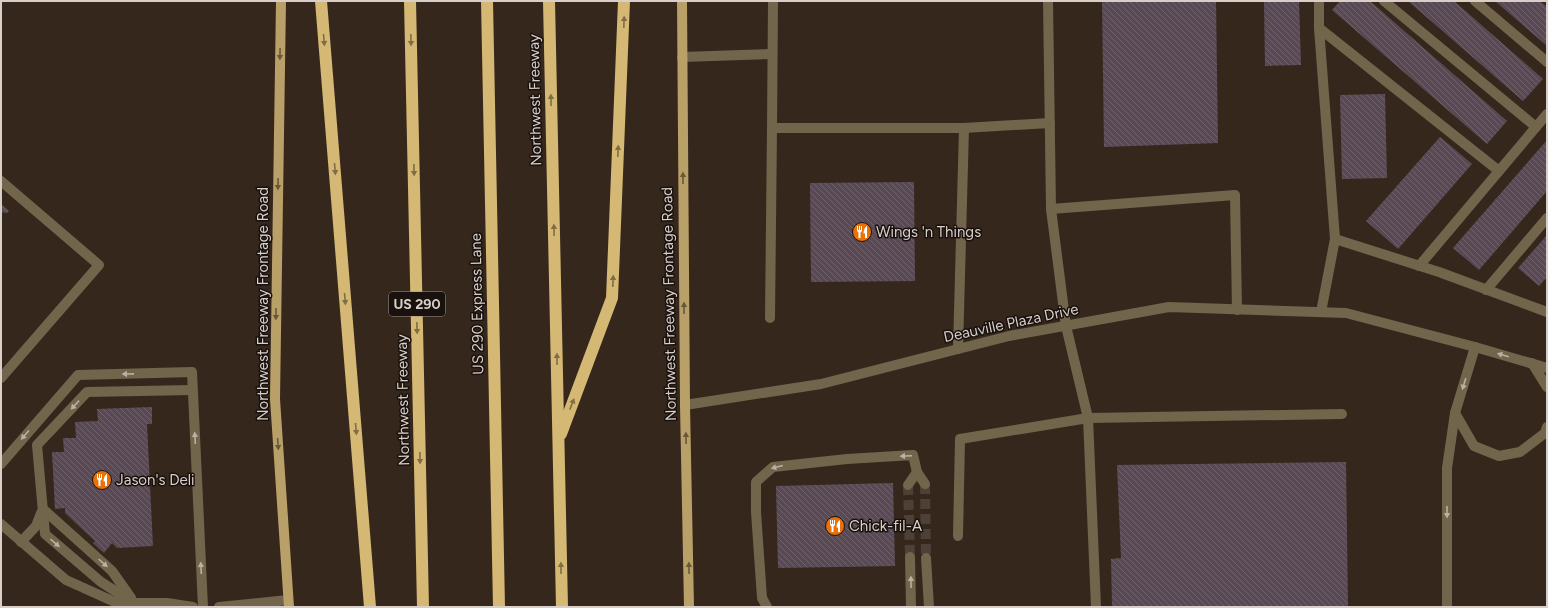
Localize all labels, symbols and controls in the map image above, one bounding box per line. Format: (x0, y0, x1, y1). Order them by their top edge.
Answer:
one-way arrow (620, 16, 627, 28)
one-way arrow (321, 34, 327, 46)
one-way arrow (408, 34, 414, 47)
street label: Northwest Freeway (525, 34, 545, 166)
one-way arrow (277, 48, 283, 61)
one-way arrow (548, 94, 555, 106)
one-way arrow (615, 145, 622, 157)
one-way arrow (331, 163, 338, 175)
one-way arrow (411, 164, 417, 177)
one-way arrow (680, 171, 686, 184)
one-way arrow (275, 178, 281, 191)
street label: Northwest Freeway Frontage Road (254, 187, 272, 421)
street label: Northwest Freeway Frontage Road (658, 187, 680, 421)
restaurant icon: Wings 'n Things (851, 221, 873, 243)
one-way arrow (551, 223, 557, 236)
place label: Wings 'n Things (876, 223, 981, 241)
street label: US 290 Express Lane (467, 233, 487, 375)
one-way arrow (610, 274, 616, 287)
road number: US 290 (389, 292, 445, 316)
one-way arrow (342, 293, 348, 305)
street label: Deauville Plaza Drive (942, 300, 1080, 346)
one-way arrow (681, 301, 687, 314)
one-way arrow (273, 308, 279, 321)
one-way arrow (414, 322, 421, 334)
street label: Northwest Freeway (393, 334, 413, 466)
one-way arrow (554, 352, 560, 365)
one-way arrow (1497, 352, 1509, 358)
one-way arrow (122, 370, 134, 377)
one-way arrow (1460, 378, 1466, 390)
one-way arrow (570, 398, 576, 410)
one-way arrow (70, 400, 80, 410)
one-way arrow (352, 423, 359, 435)
one-way arrow (21, 430, 30, 441)
one-way arrow (683, 431, 689, 444)
one-way arrow (191, 432, 198, 444)
one-way arrow (275, 438, 282, 450)
one-way arrow (417, 452, 423, 465)
one-way arrow (900, 452, 912, 459)
one-way arrow (771, 465, 784, 471)
restaurant icon: Jason's Deli (91, 469, 113, 491)
place label: Jason's Deli (116, 471, 194, 489)
one-way arrow (1444, 506, 1450, 519)
restaurant icon: Chick-fil-A (824, 515, 846, 537)
place label: Chick-fil-A (849, 517, 922, 535)
one-way arrow (50, 539, 61, 548)
one-way arrow (98, 559, 108, 568)
one-way arrow (198, 561, 204, 574)
one-way arrow (558, 561, 564, 574)
one-way arrow (685, 562, 692, 574)
one-way arrow (908, 575, 914, 588)

